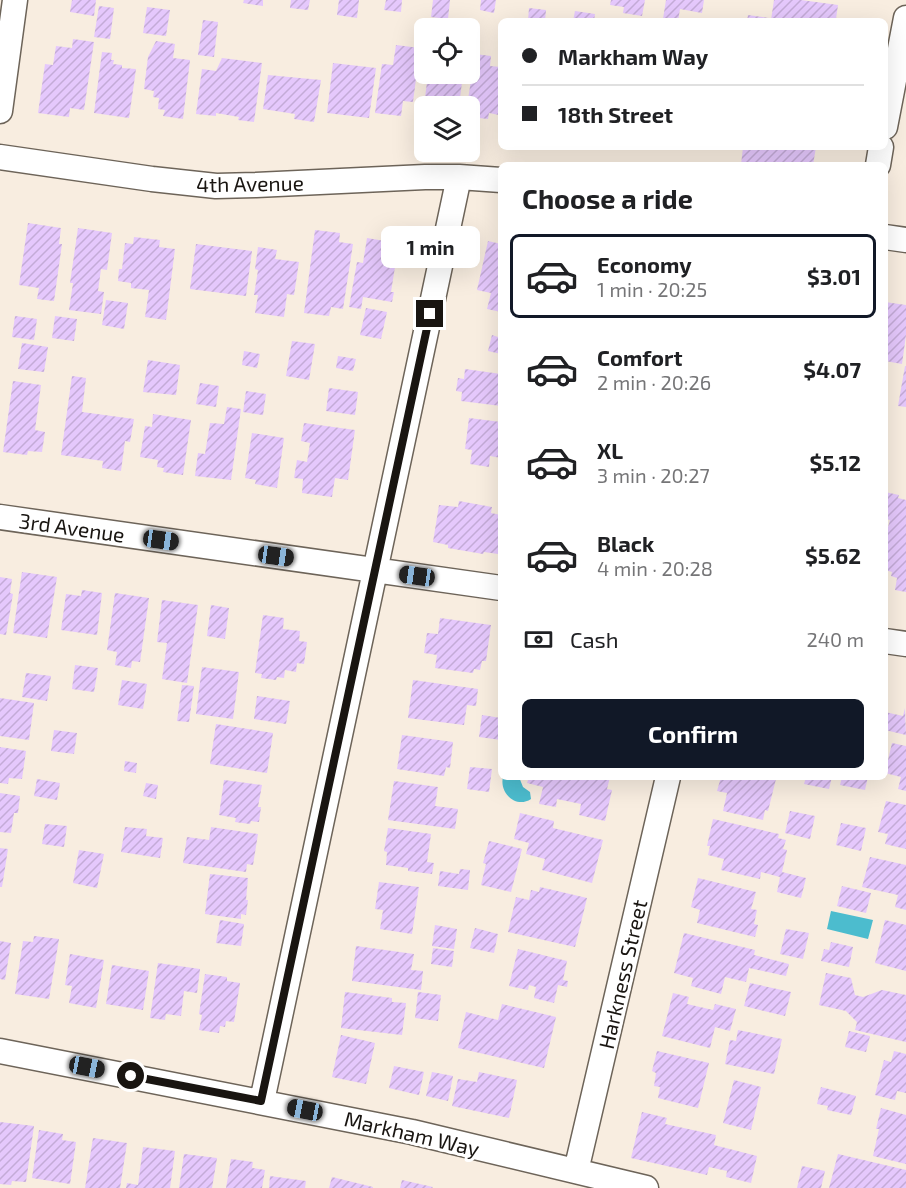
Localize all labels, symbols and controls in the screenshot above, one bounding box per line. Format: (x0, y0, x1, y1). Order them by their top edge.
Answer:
map controls (414, 18, 480, 162)
button: locate (414, 18, 480, 84)
text: Markham Way (558, 43, 708, 69)
button: layers (414, 96, 480, 162)
text: 18th Street (558, 101, 673, 127)
street label: 4th Avenue (196, 170, 304, 196)
text: Choose a ride (522, 182, 693, 214)
callout: 1 min (380, 227, 480, 269)
text: 1 min (406, 235, 455, 259)
icon: car (525, 249, 579, 303)
text: Economy (597, 251, 692, 277)
text: $3.01 (807, 263, 861, 289)
text: 1 min · 20:25 (597, 277, 707, 301)
route end (416, 300, 443, 327)
icon: car (525, 342, 579, 396)
text: Comfort (597, 344, 682, 370)
text: $4.07 (803, 356, 861, 382)
text: 2 min · 20:26 (597, 370, 711, 394)
icon: car (525, 435, 579, 489)
text: XL (597, 437, 623, 463)
text: $5.12 (809, 449, 861, 475)
text: 3 min · 20:27 (597, 463, 710, 487)
street label: 3rd Avenue (18, 507, 126, 547)
icon: car (525, 528, 579, 582)
car (142, 529, 180, 551)
text: Black (597, 530, 654, 556)
text: $5.62 (805, 542, 861, 568)
car (257, 545, 295, 567)
text: 4 min · 20:28 (597, 556, 713, 580)
car (398, 565, 436, 587)
icon: cash (522, 623, 555, 656)
text: Cash (570, 626, 619, 652)
text: 240 m (806, 627, 864, 651)
button: Confirm (522, 699, 864, 768)
street label: Harkness Street (593, 897, 651, 1051)
car (68, 1055, 106, 1079)
route start (117, 1062, 144, 1089)
car (286, 1098, 324, 1122)
street label: Markham Way (342, 1105, 482, 1161)

